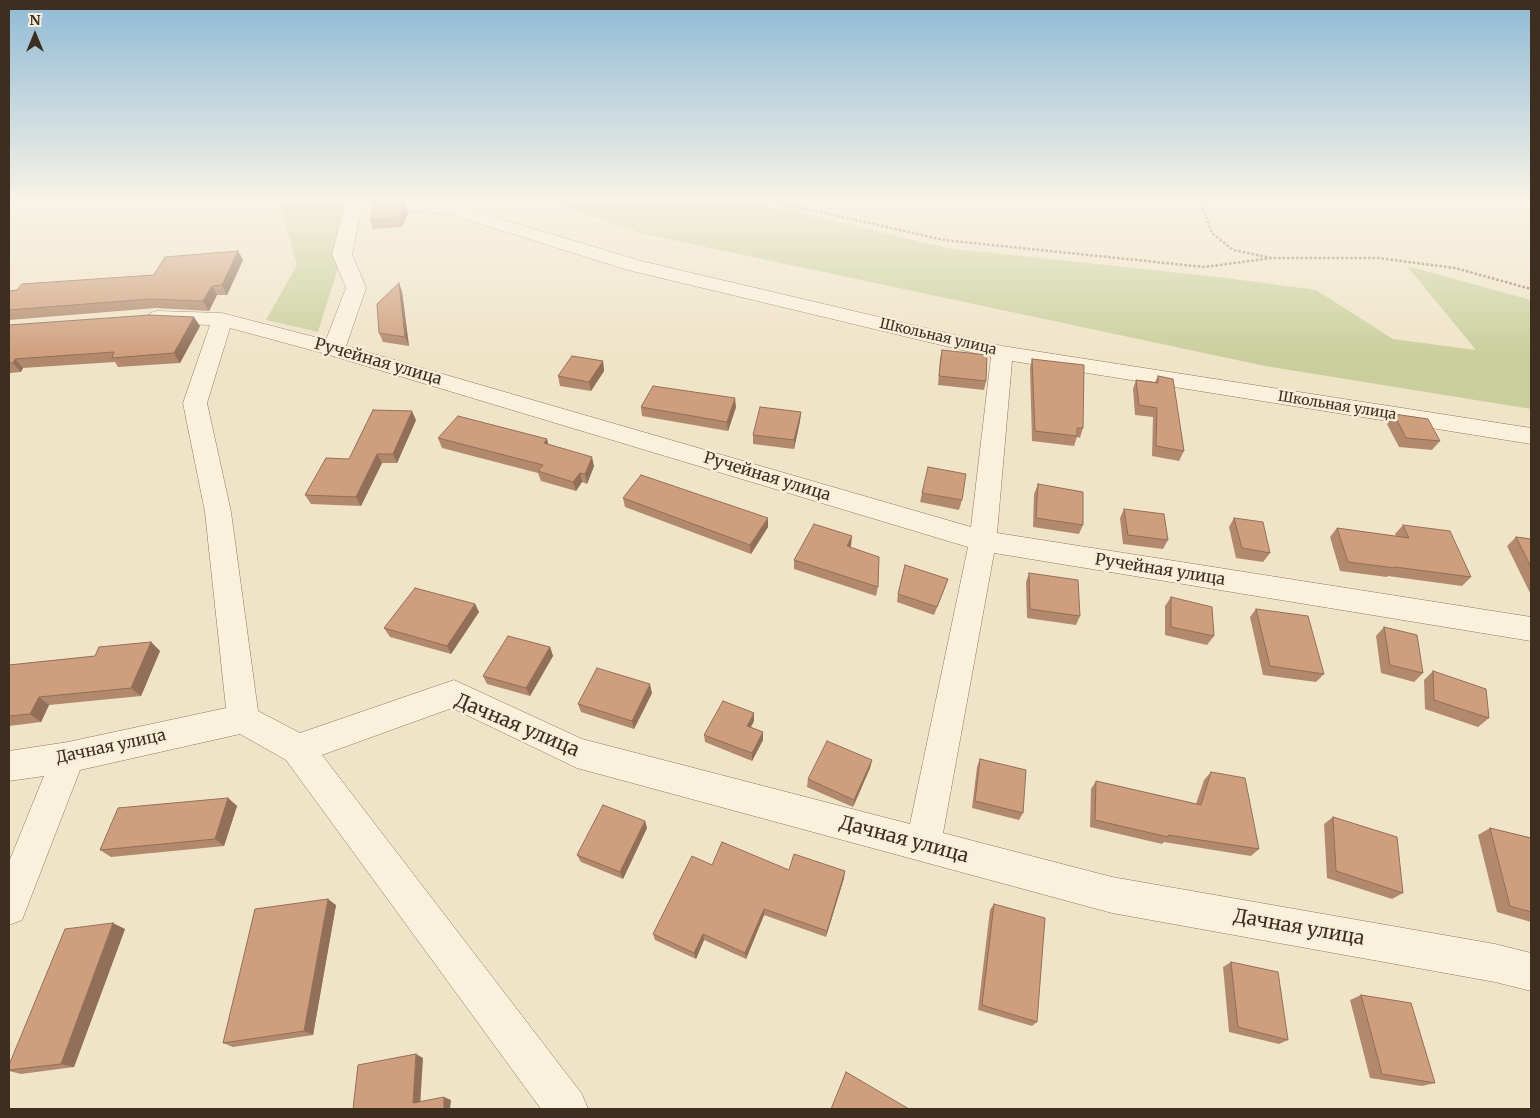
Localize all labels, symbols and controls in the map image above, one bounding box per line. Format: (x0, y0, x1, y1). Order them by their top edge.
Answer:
north arrow (10, 10, 60, 60)
text: N (29, 11, 41, 29)
street label: Школьная улица (878, 315, 998, 359)
street label: Ручейная улица (312, 335, 444, 389)
street label: Школьная улица (1277, 388, 1397, 424)
street label: Ручейная улица (701, 449, 833, 505)
street label: Ручейная улица (1093, 550, 1227, 590)
street label: Дачная улица (452, 690, 582, 762)
street label: Дачная улица (54, 726, 168, 768)
street label: Дачная улица (837, 812, 971, 868)
street label: Дачная улица (1232, 905, 1366, 951)

